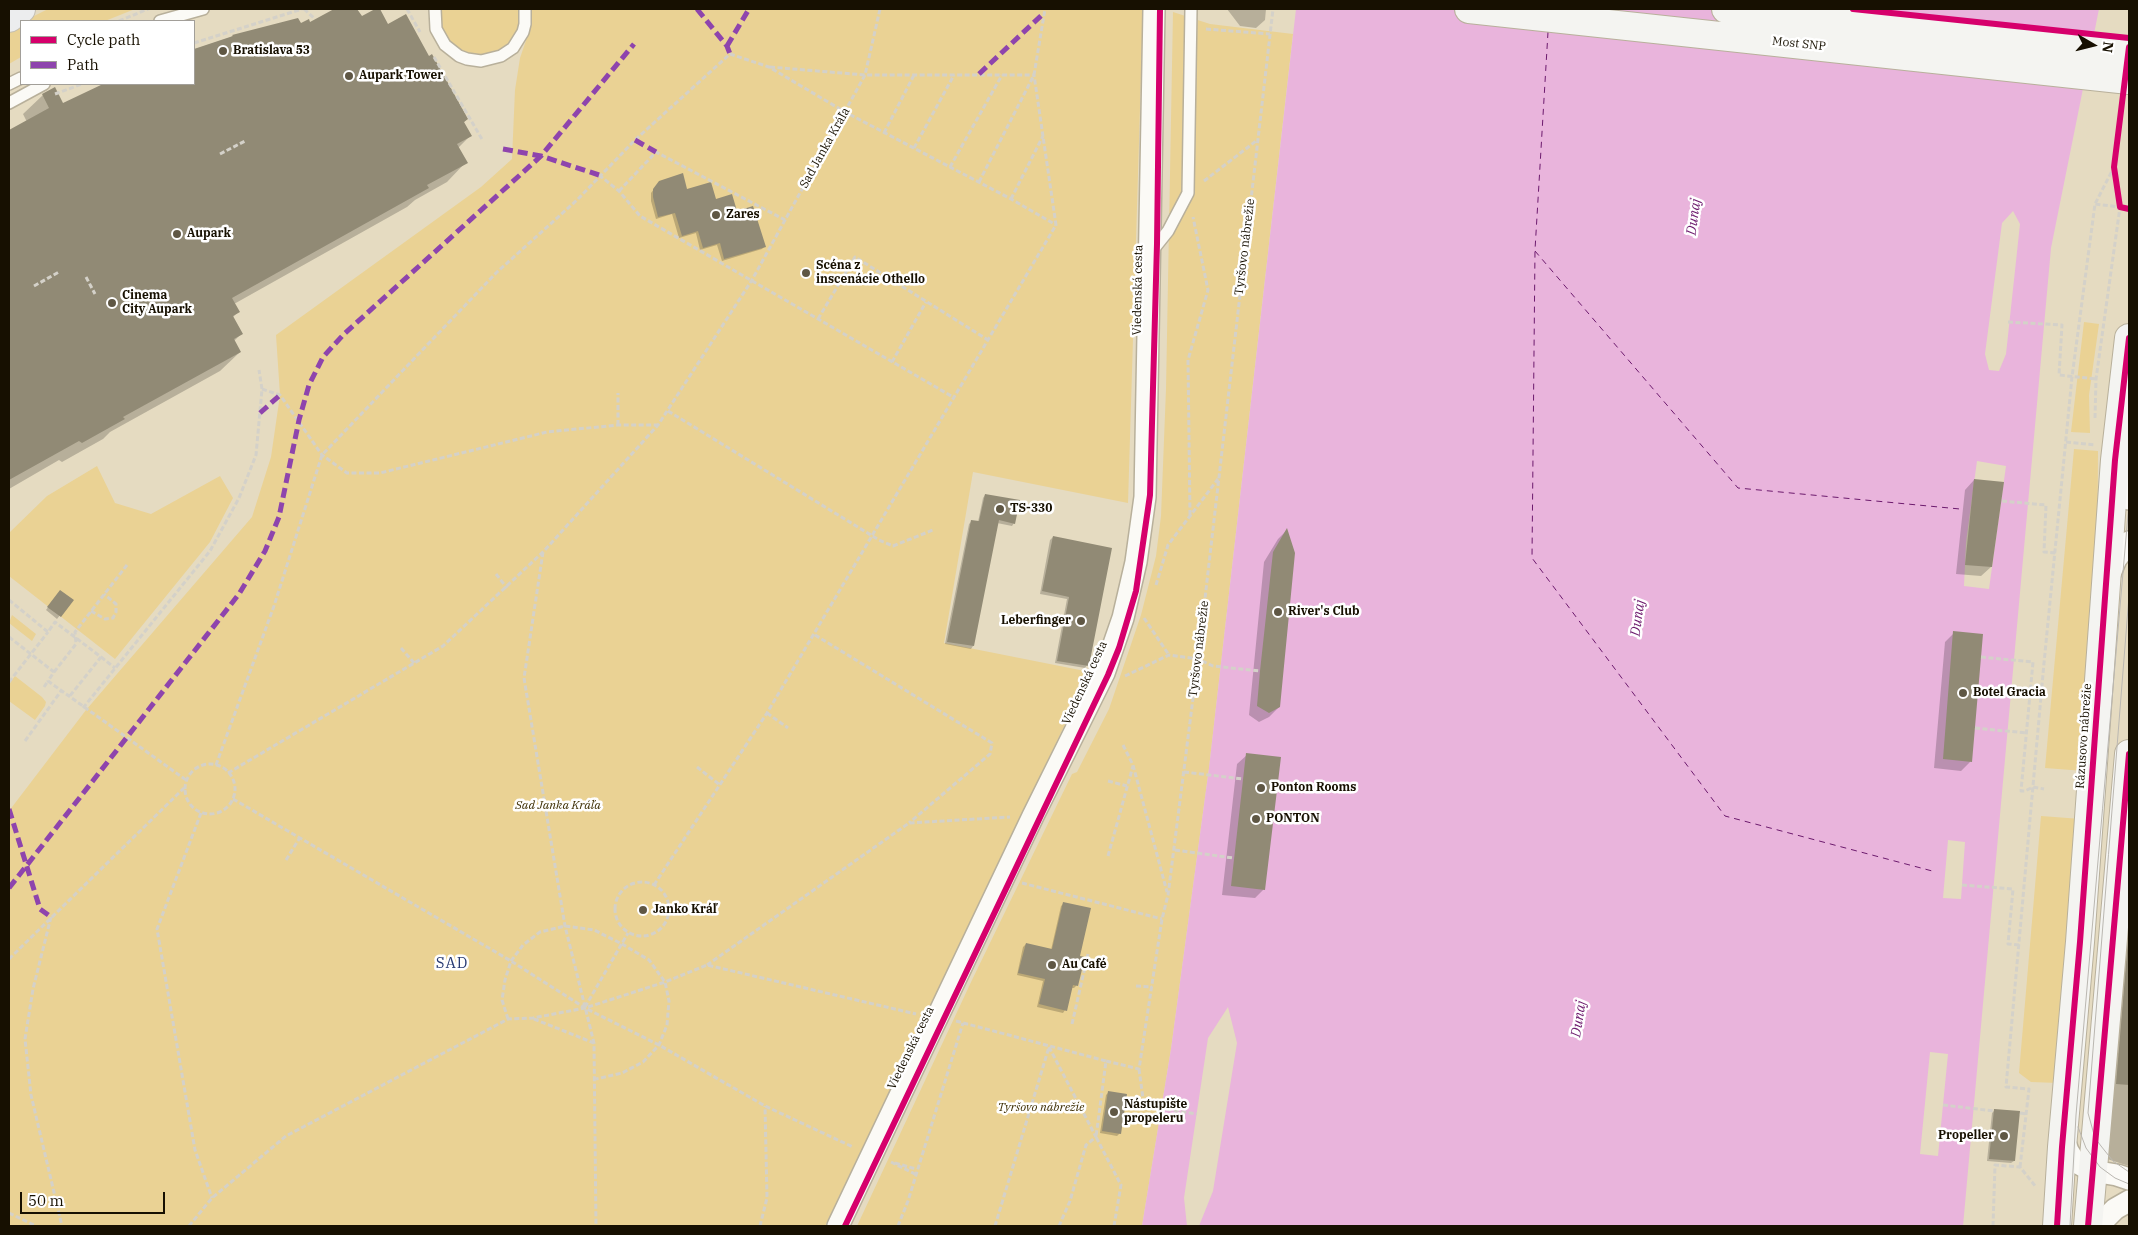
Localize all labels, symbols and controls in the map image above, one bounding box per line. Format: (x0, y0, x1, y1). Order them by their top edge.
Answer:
legend (20, 20, 195, 85)
north arrow (2068, 20, 2118, 70)
text: Cycle path (67, 30, 140, 49)
street label: Most SNP (1771, 34, 1827, 54)
text: N (2098, 40, 2118, 54)
place label: Bratislava 53 (233, 44, 310, 58)
marker: Bratislava 53 (217, 45, 229, 57)
text: Path (67, 55, 99, 74)
place label: Aupark Tower (359, 69, 443, 83)
marker: Aupark Tower (343, 70, 355, 82)
street label: Sad Janka Kráľa (797, 105, 853, 191)
street label: Tyršovo nábrežie (1232, 198, 1258, 296)
water label: Dunaj (1683, 198, 1705, 236)
place label: Zares (726, 208, 760, 222)
marker: Zares (710, 209, 722, 221)
place label: Aupark (187, 227, 231, 241)
marker: Aupark (171, 228, 183, 240)
street label: Viedenská cesta (1130, 245, 1146, 335)
place label: Scéna z inscenácie Othello (816, 259, 925, 287)
marker: Scéna z inscenácie Othello (800, 267, 812, 279)
place label: Cinema City Aupark (122, 289, 192, 317)
marker: Cinema City Aupark (106, 297, 118, 309)
place label: TS-330 (1010, 502, 1052, 516)
marker: TS-330 (994, 503, 1006, 515)
water label: Dunaj (1627, 599, 1649, 637)
street label: Tyršovo nábrežie (1186, 600, 1212, 698)
place label: River's Club (1288, 605, 1360, 619)
marker: River's Club (1272, 606, 1284, 618)
place label: Leberfinger (1001, 614, 1071, 628)
marker: Leberfinger (1075, 615, 1087, 627)
street label: Viedenská cesta (1059, 639, 1111, 727)
street label: Rázusovo nábrežie (2073, 683, 2095, 789)
place label: Botel Gracia (1973, 686, 2046, 700)
marker: Botel Gracia (1957, 687, 1969, 699)
place label: Ponton Rooms (1271, 781, 1356, 795)
marker: Ponton Rooms (1255, 782, 1267, 794)
park label: Sad Janka Kráľa (515, 799, 601, 813)
place label: PONTON (1266, 812, 1320, 826)
marker: PONTON (1250, 813, 1262, 825)
place label: Janko Kráľ (653, 903, 717, 917)
marker: Janko Kráľ (637, 904, 649, 916)
district label: SAD (435, 955, 469, 973)
place label: Au Café (1062, 958, 1106, 972)
marker: Au Café (1046, 959, 1058, 971)
water label: Dunaj (1568, 1000, 1590, 1038)
street label: Viedenská cesta (885, 1004, 937, 1092)
place label: Nástupište propeleru (1124, 1098, 1187, 1126)
park label: Tyršovo nábrežie (998, 1101, 1084, 1115)
marker: Nástupište propeleru (1108, 1106, 1120, 1118)
place label: Propeller (1938, 1129, 1994, 1143)
marker: Propeller (1998, 1130, 2010, 1142)
scale bar (22, 1182, 168, 1214)
text: 50 m (28, 1191, 64, 1210)

